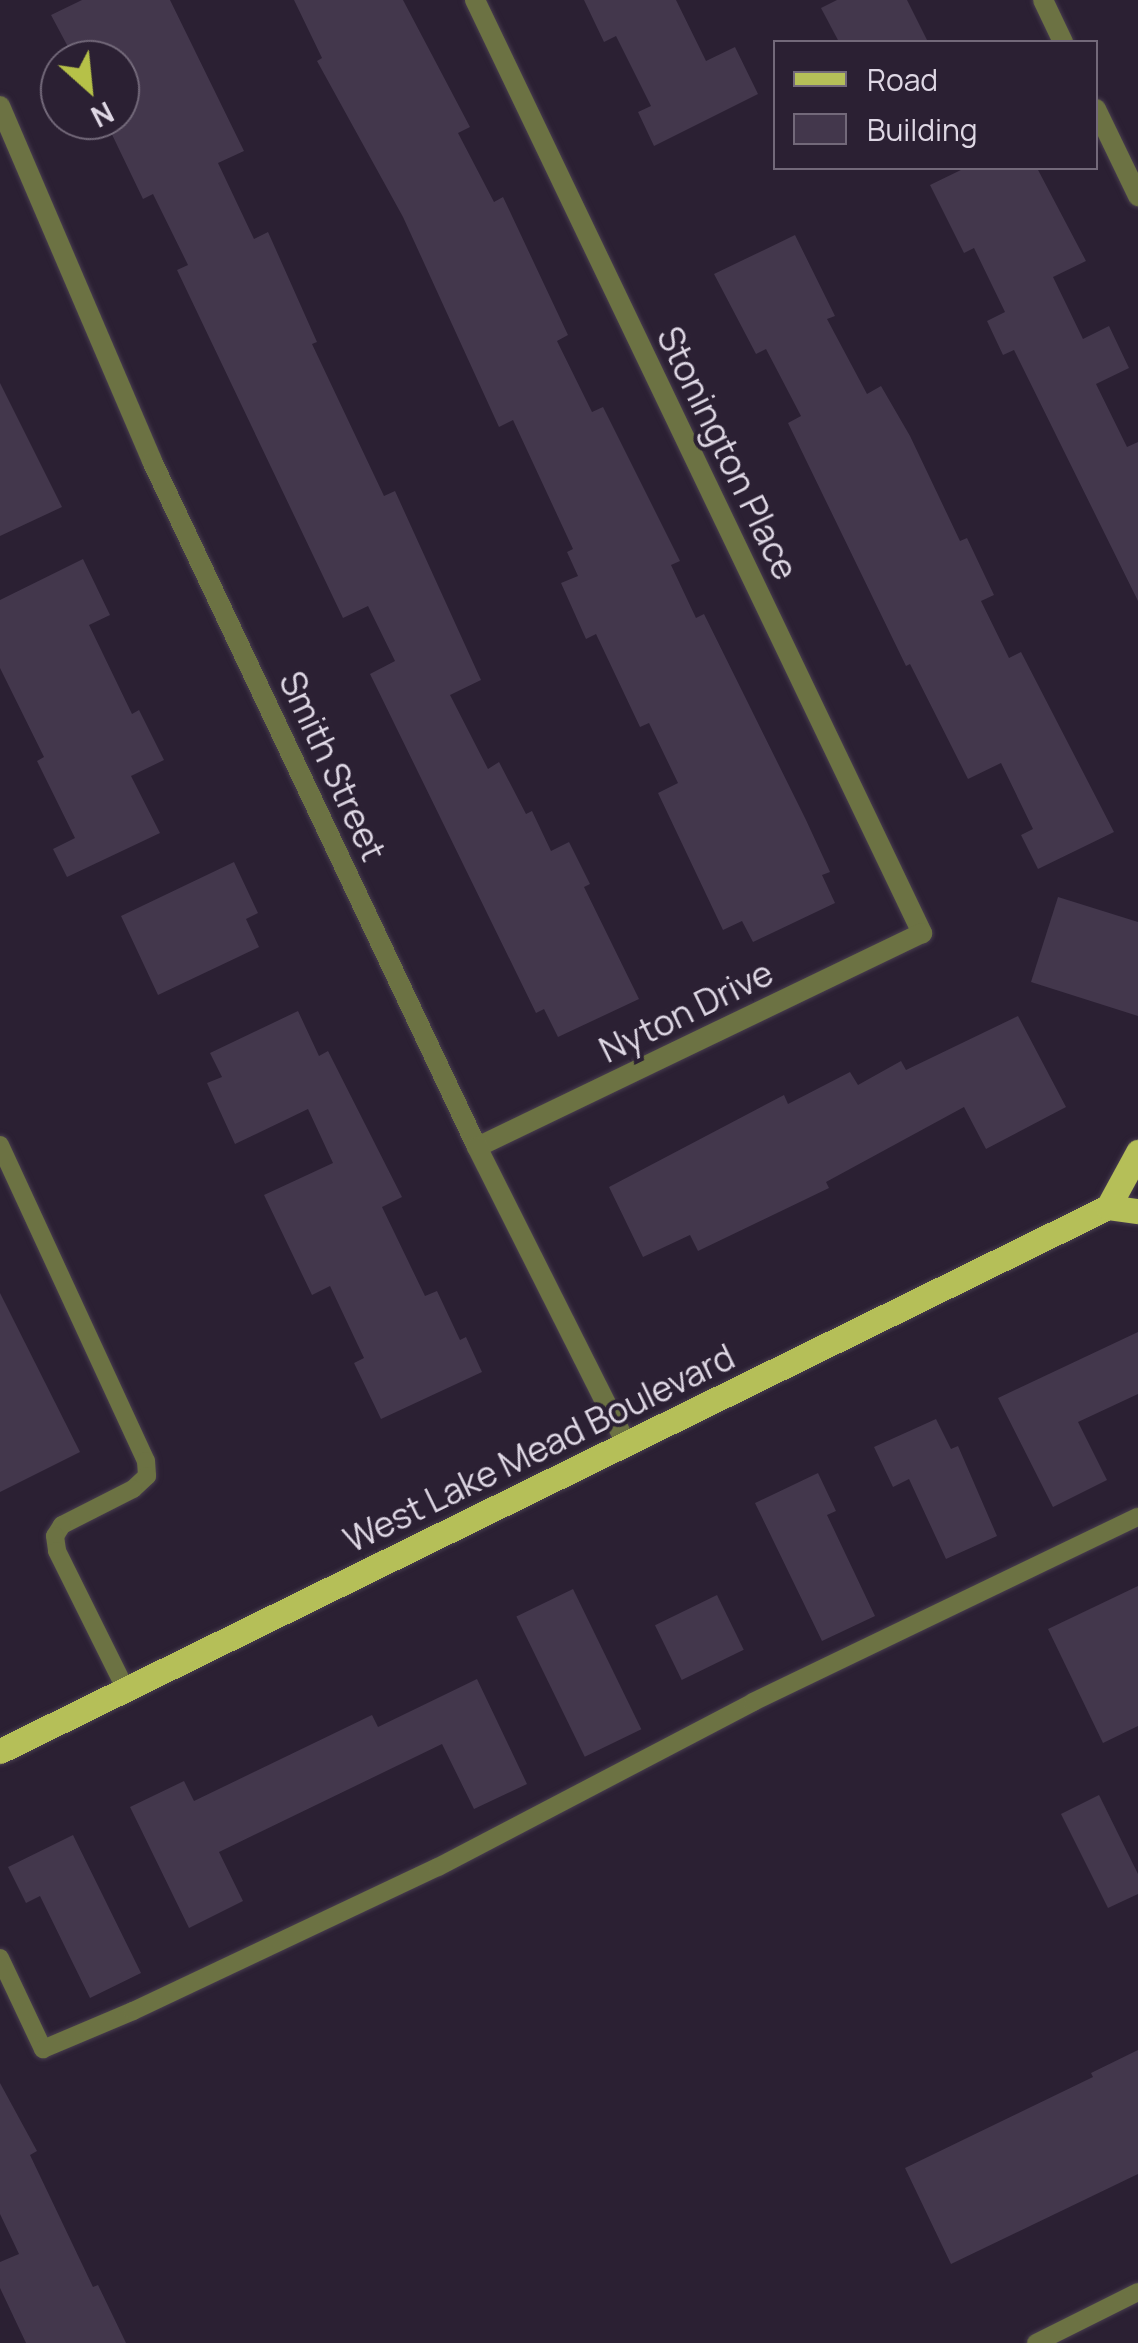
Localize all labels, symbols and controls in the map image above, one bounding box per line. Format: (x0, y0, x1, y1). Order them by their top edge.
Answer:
north arrow (40, 40, 140, 140)
legend (773, 40, 1098, 170)
text: Road (867, 59, 938, 100)
text: N (85, 93, 120, 136)
text: Building (867, 109, 978, 150)
street label: Stonington Place (649, 320, 807, 586)
street label: Smith Street (271, 665, 395, 867)
street label: Nyton Drive (593, 951, 779, 1071)
street label: West Lake Mead Boulevard (337, 1335, 741, 1561)

